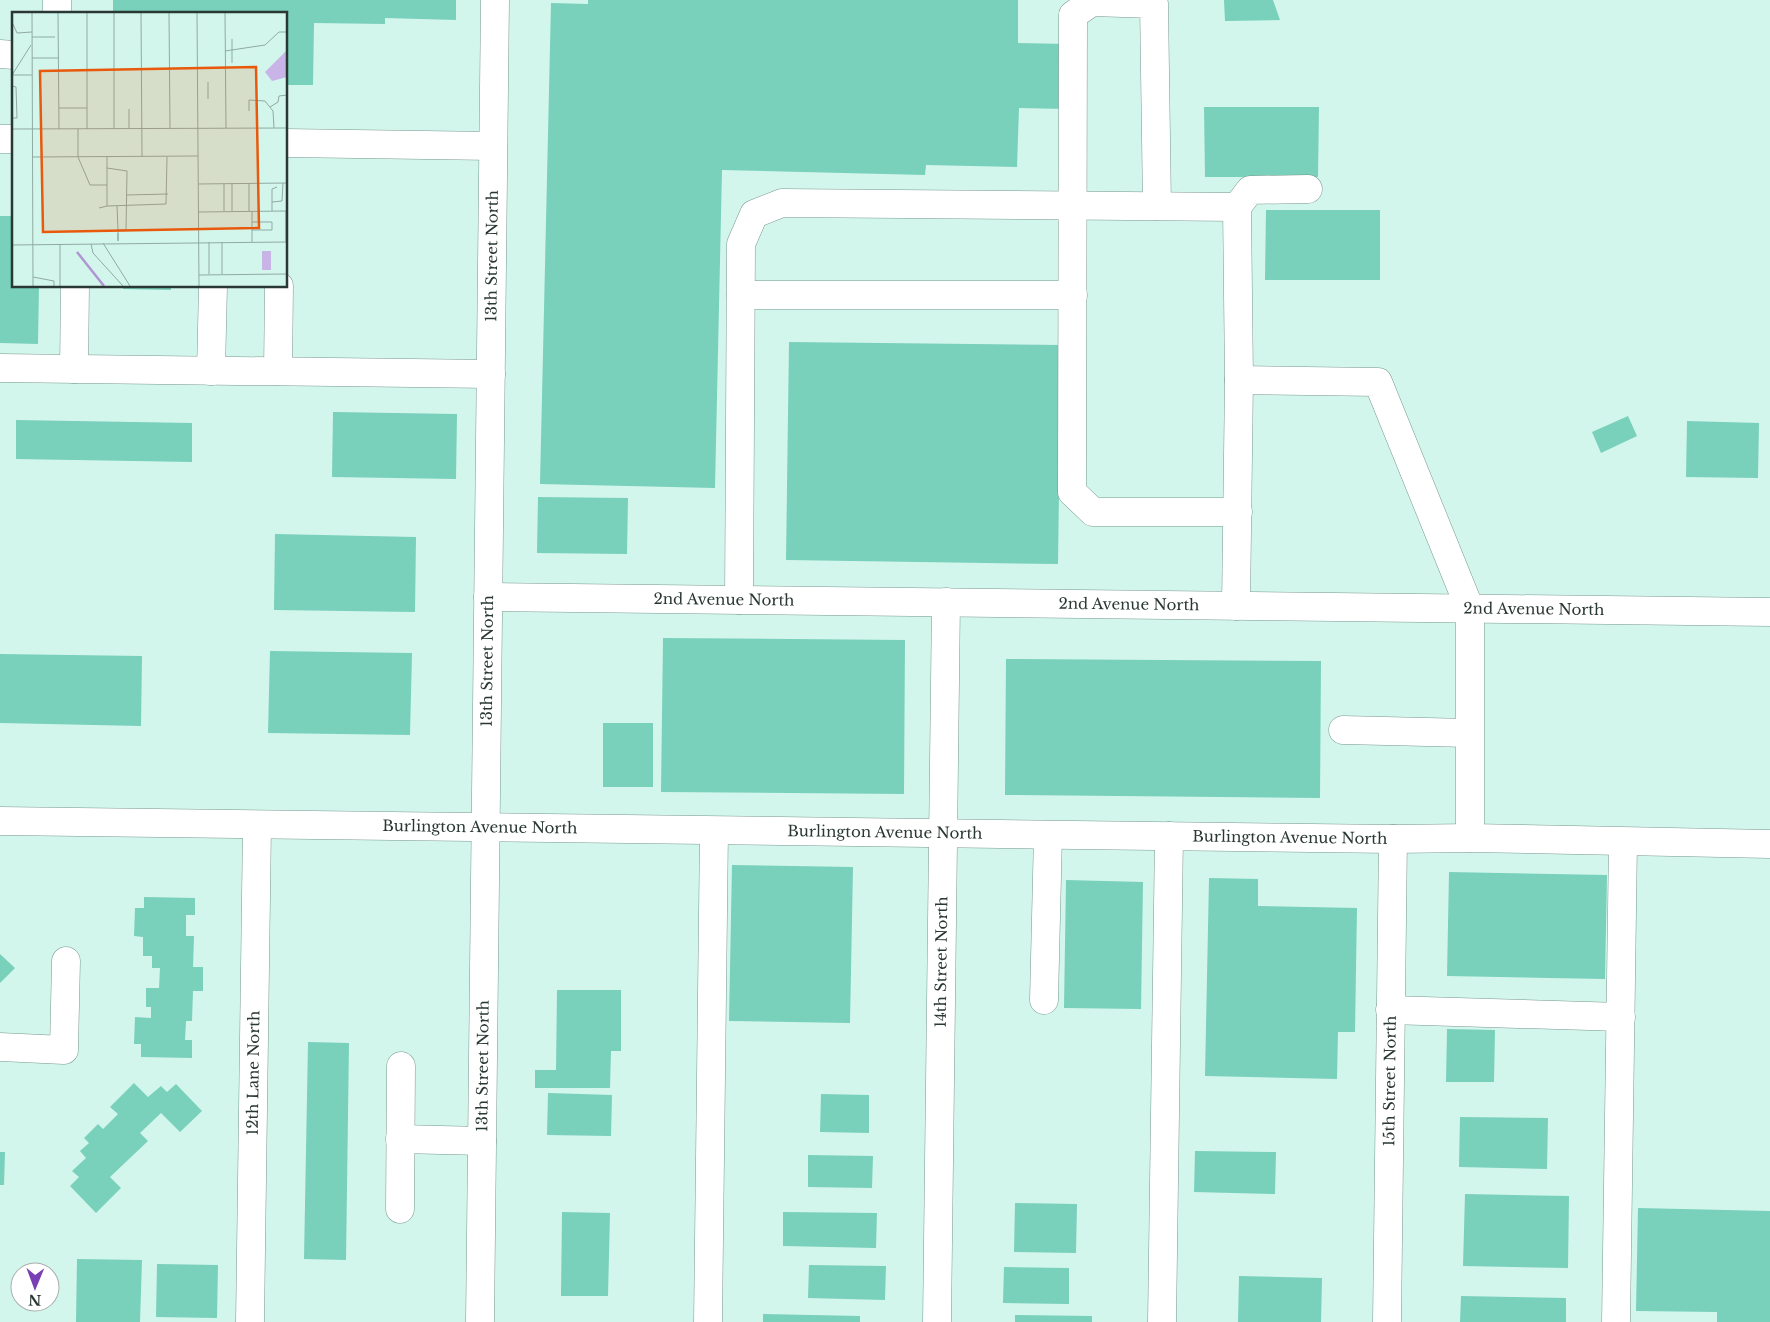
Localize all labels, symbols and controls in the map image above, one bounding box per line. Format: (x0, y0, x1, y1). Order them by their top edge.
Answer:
inset map (12, 12, 288, 288)
street label: 13th Street North (481, 190, 502, 322)
street label: 2nd Avenue North (653, 589, 795, 610)
street label: 2nd Avenue North (1058, 594, 1200, 614)
street label: 13th Street North (477, 595, 497, 727)
street label: 2nd Avenue North (1463, 598, 1605, 619)
street label: Burlington Avenue North (382, 816, 578, 837)
street label: Burlington Avenue North (787, 821, 983, 843)
street label: Burlington Avenue North (1192, 826, 1388, 848)
street label: 14th Street North (931, 896, 951, 1028)
street label: 13th Street North (472, 1000, 493, 1132)
street label: 12th Lane North (243, 1010, 263, 1136)
street label: 15th Street North (1379, 1015, 1400, 1147)
north arrow (10, 1262, 60, 1312)
text: N (28, 1291, 42, 1309)

